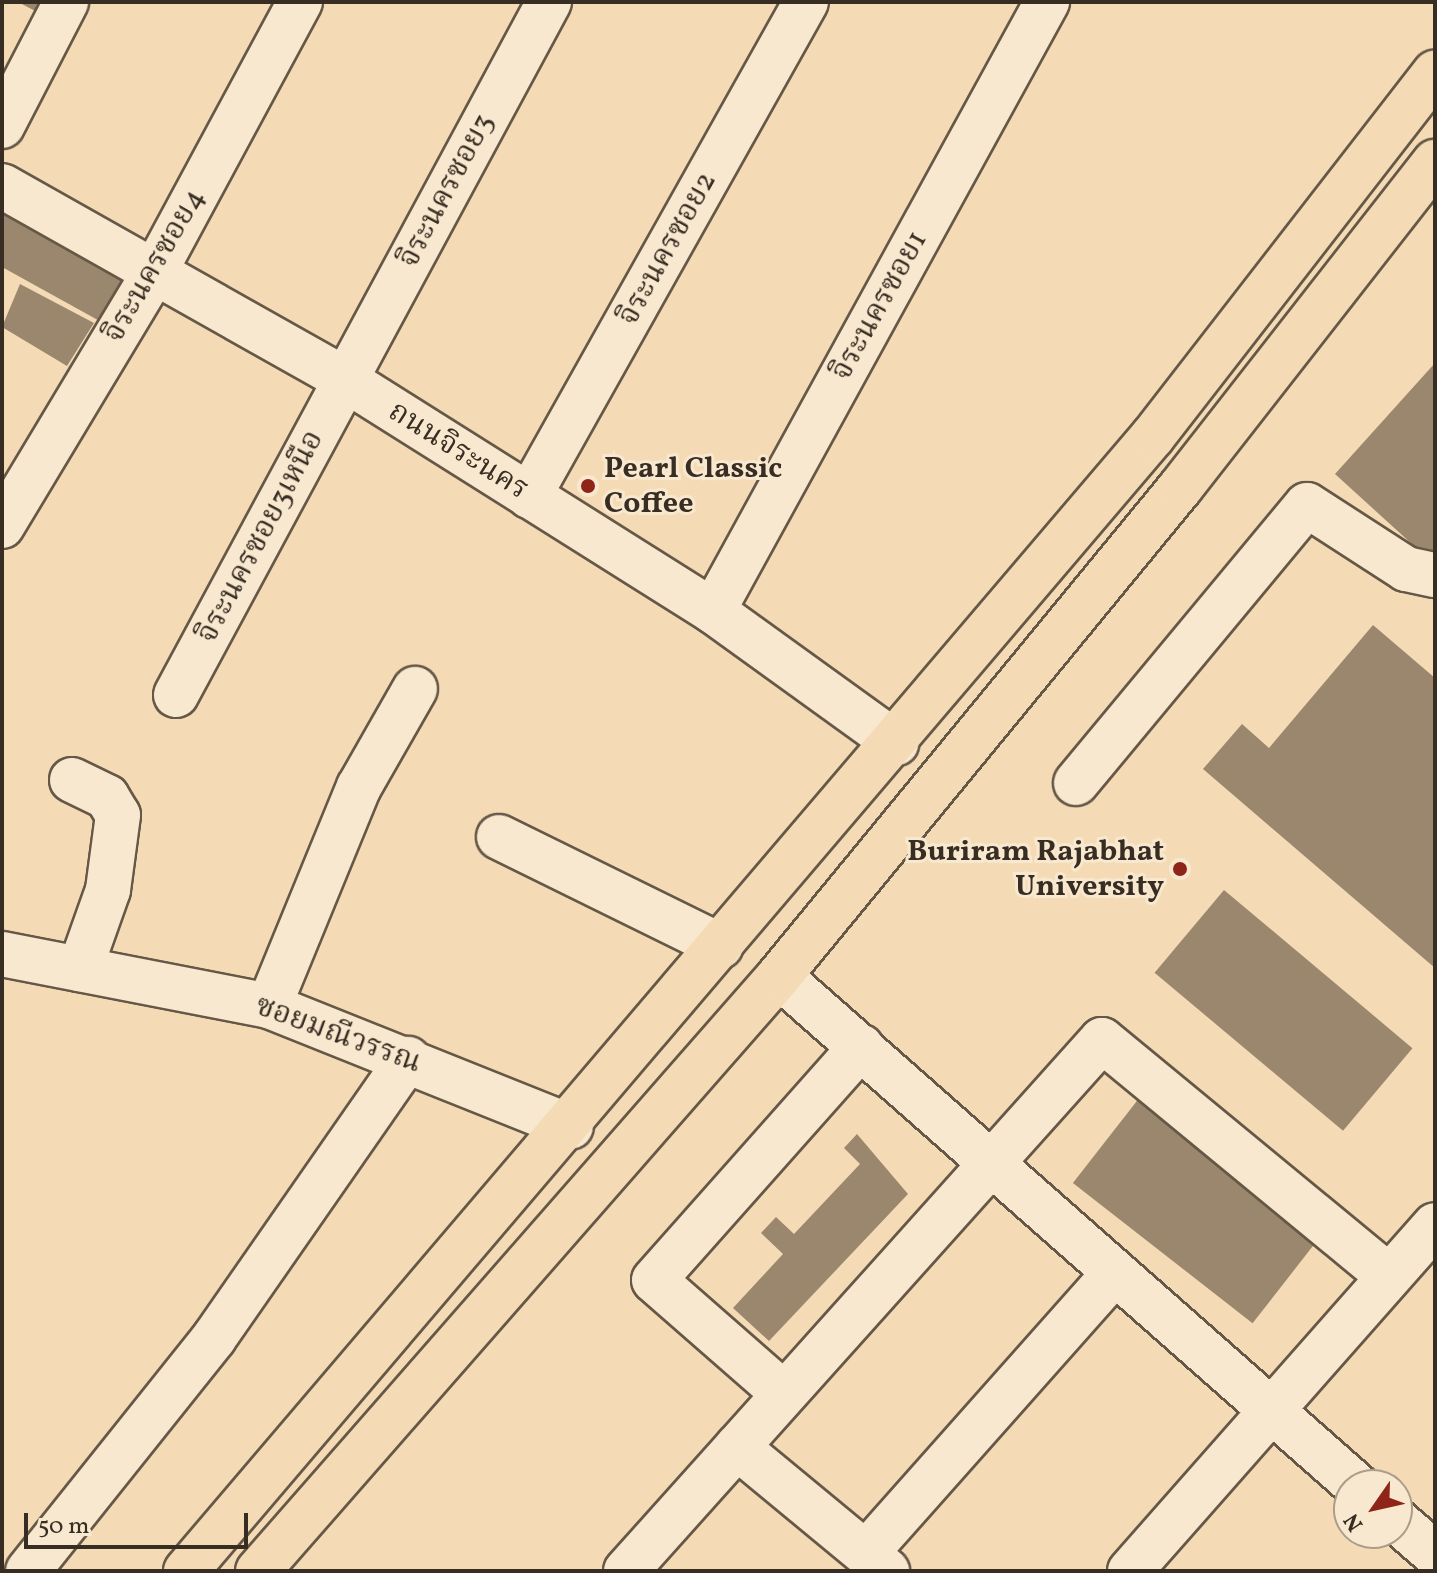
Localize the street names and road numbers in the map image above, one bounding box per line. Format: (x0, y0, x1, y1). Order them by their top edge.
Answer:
street label: จิระนครซอย3 (391, 108, 503, 274)
street label: จิระนครซอย2 (611, 166, 725, 332)
street label: จิระนครซอย4 (96, 183, 214, 349)
street label: จิระนครซอย1 (824, 225, 936, 387)
street label: ถนนจิระนคร (381, 394, 535, 508)
street label: จิระนครซอย3เหนือ (190, 425, 332, 649)
street label: ซอยมณีวรรณ (250, 988, 426, 1082)

